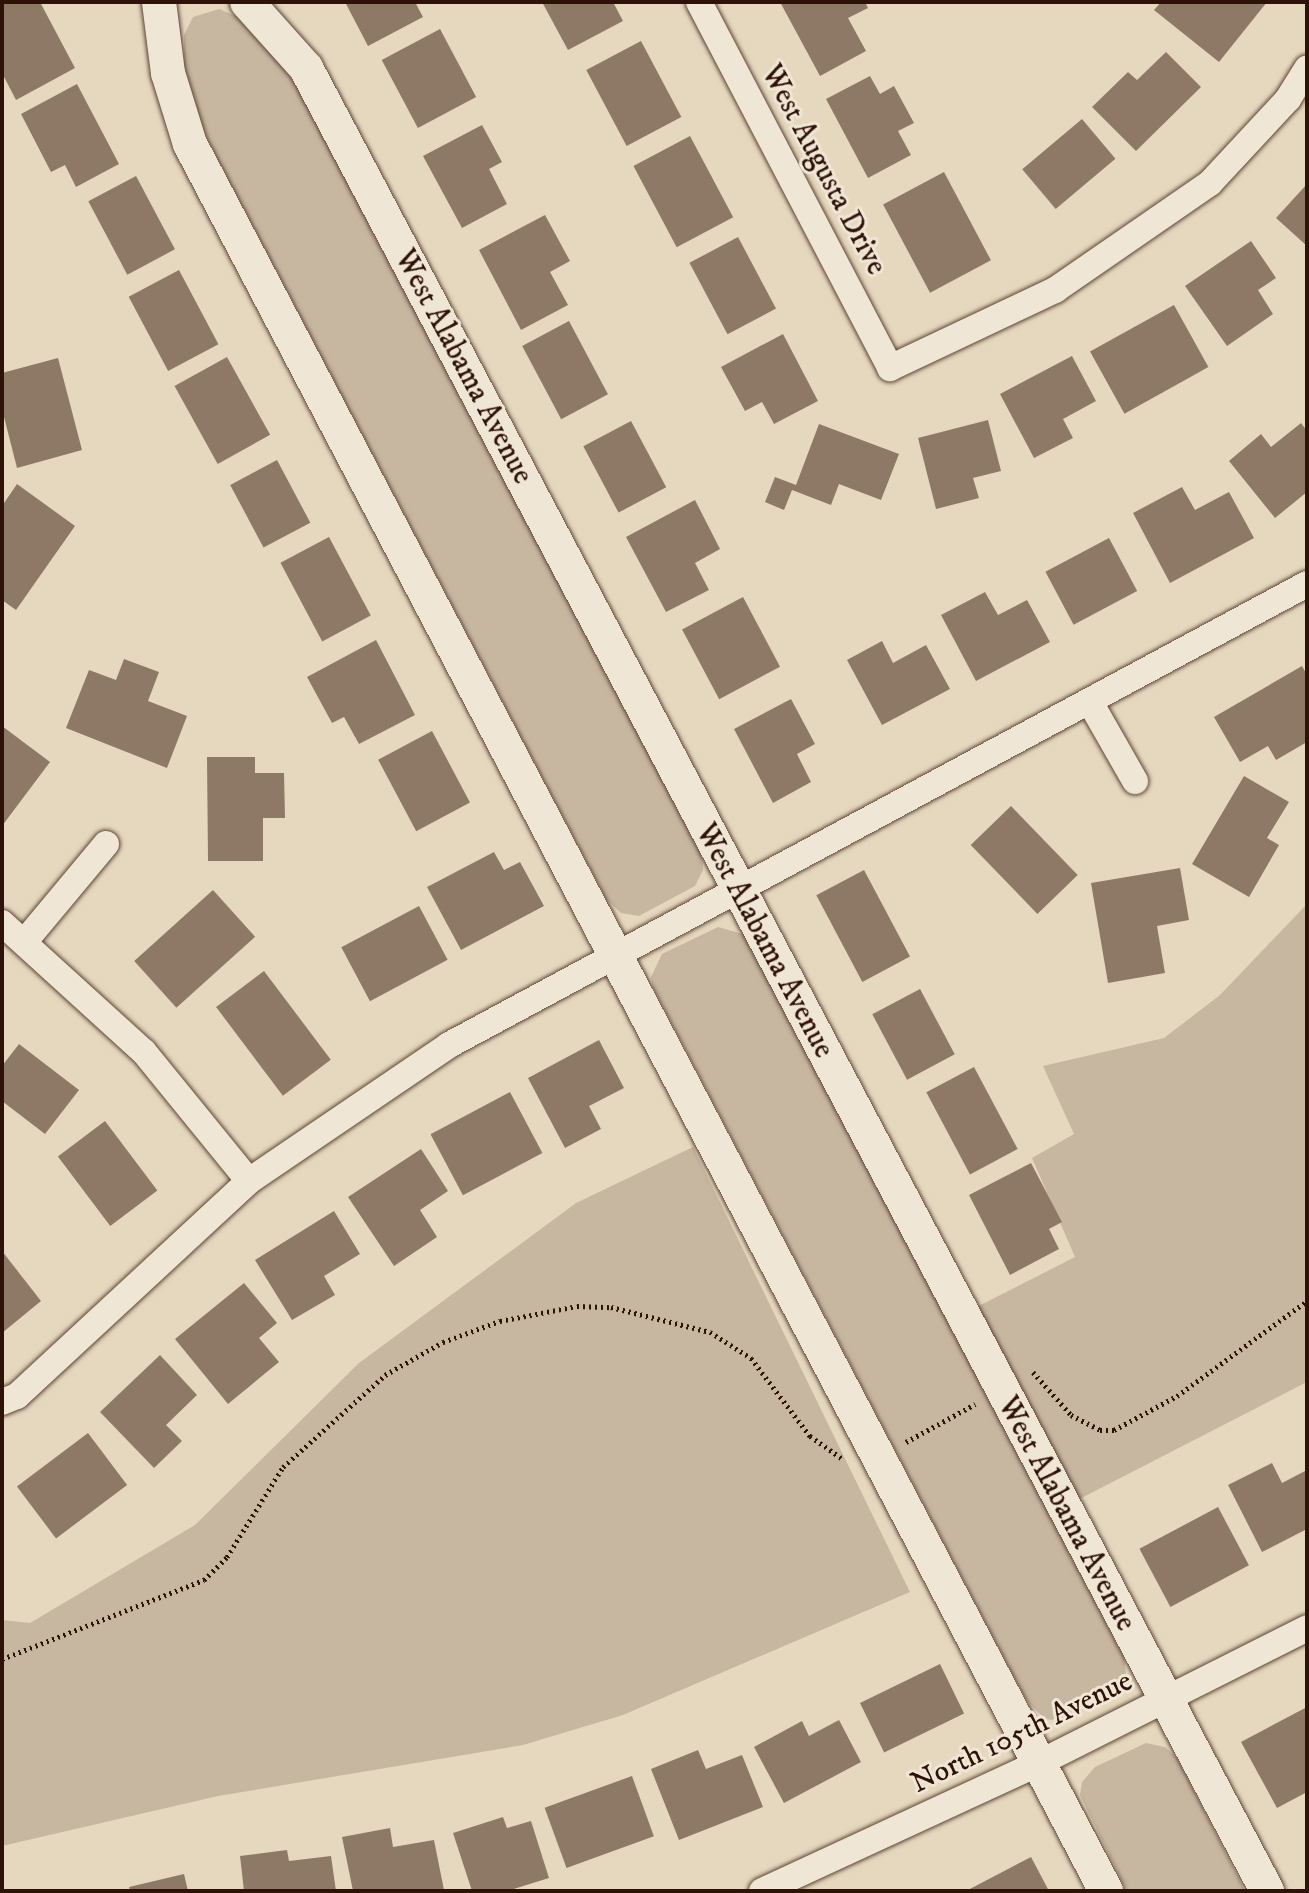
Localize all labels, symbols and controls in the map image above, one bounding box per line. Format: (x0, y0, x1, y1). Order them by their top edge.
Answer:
street label: West Augusta Drive (752, 59, 894, 281)
street label: West Alabama Avenue (386, 244, 540, 490)
street label: West Alabama Avenue (687, 818, 841, 1064)
street label: West Alabama Avenue (989, 1391, 1143, 1637)
street label: North 105th Avenue (906, 1664, 1138, 1802)

